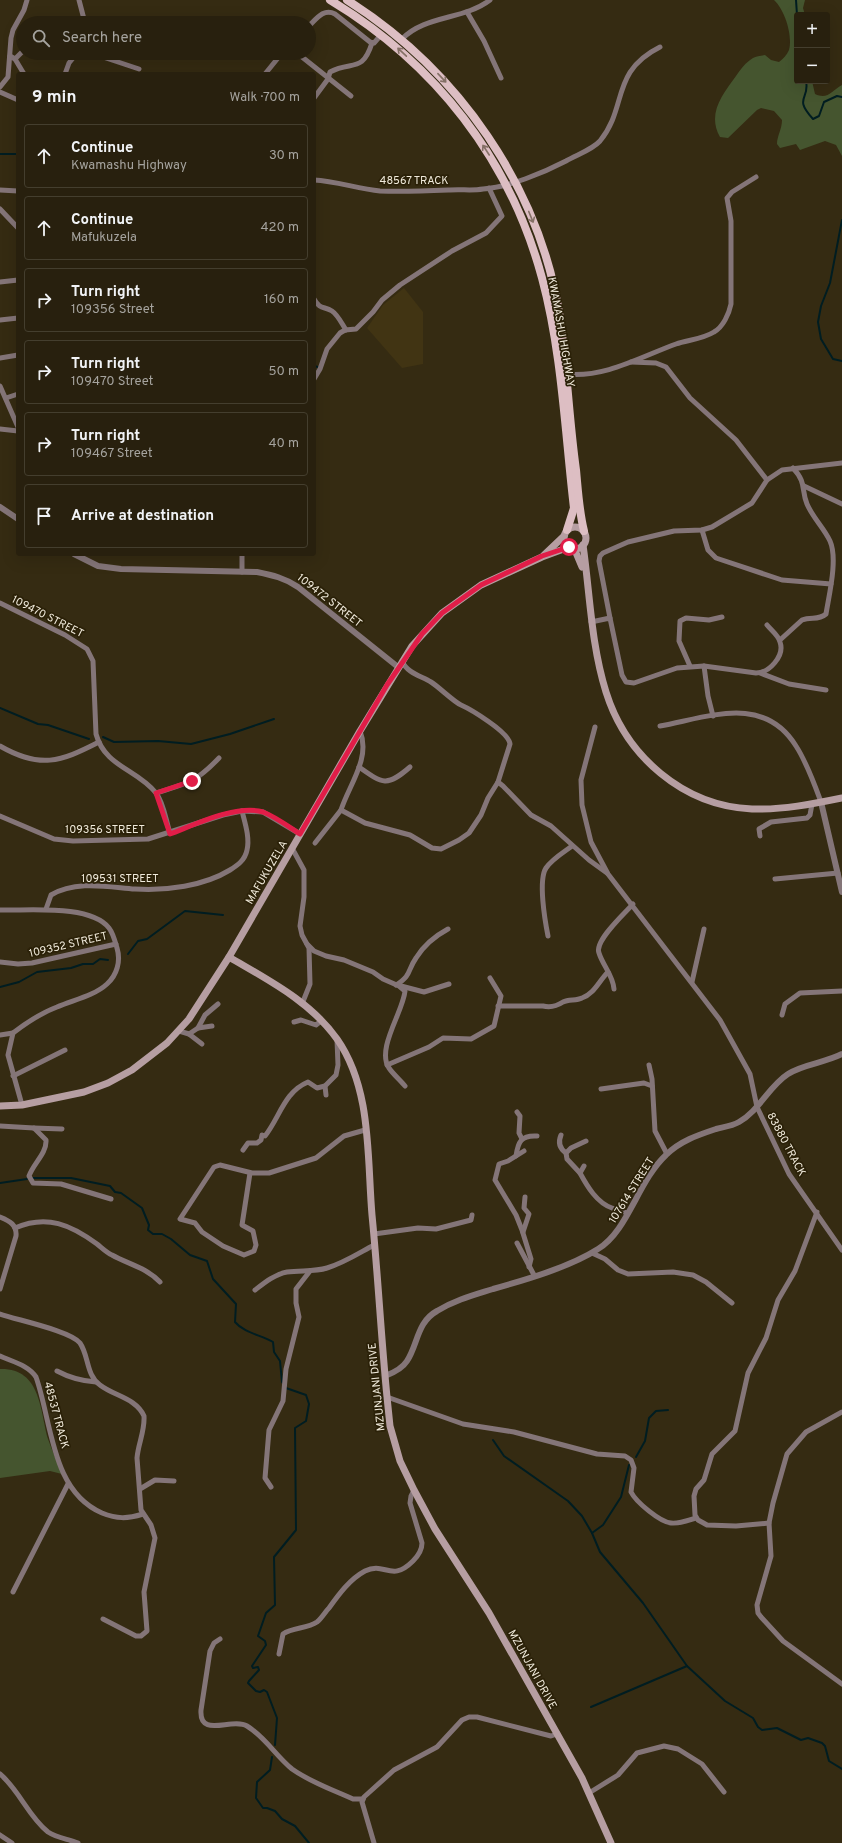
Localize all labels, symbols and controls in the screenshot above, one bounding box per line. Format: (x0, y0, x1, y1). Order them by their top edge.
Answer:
map controls (794, 12, 830, 84)
button: + (794, 12, 830, 48)
search box (16, 16, 316, 60)
icon: search (30, 27, 52, 49)
text: Search here (62, 29, 142, 48)
one-way arrow (397, 47, 407, 56)
button: − (794, 48, 830, 84)
one-way arrow (437, 73, 446, 83)
text: 9 min (32, 87, 76, 109)
text: Walk · 700 m (230, 90, 300, 106)
text: Continue (71, 139, 133, 158)
icon: ahead (33, 145, 55, 167)
one-way arrow (482, 145, 490, 156)
text: 30 m (269, 148, 299, 164)
text: Kwamashu Highway (71, 158, 187, 174)
street label: 48567 TRACK (380, 174, 448, 188)
one-way arrow (527, 210, 535, 222)
text: Continue (71, 211, 133, 230)
icon: ahead (33, 217, 55, 239)
text: 420 m (261, 220, 299, 236)
text: Mafukuzela (71, 230, 137, 246)
street label: KWAMASHU HIGHWAY (544, 276, 578, 388)
text: Turn right (71, 283, 140, 302)
icon: right (33, 289, 55, 311)
text: 160 m (264, 292, 299, 308)
text: 109356 Street (71, 302, 154, 318)
text: Turn right (71, 355, 140, 374)
icon: right (33, 361, 55, 383)
text: 50 m (269, 364, 299, 380)
text: 109470 Street (71, 374, 154, 390)
text: Turn right (71, 427, 140, 446)
icon: right (33, 433, 55, 455)
text: 40 m (269, 436, 299, 452)
text: 109467 Street (71, 446, 153, 462)
icon: arrive (33, 505, 55, 527)
text: Arrive at destination (71, 507, 214, 526)
route start (560, 538, 578, 556)
street label: 109472 STREET (294, 571, 365, 631)
street label: 109470 STREET (9, 593, 86, 641)
route end (183, 772, 201, 790)
street label: 109356 STREET (65, 823, 145, 837)
street label: MAFUKUZELA (243, 838, 291, 907)
street label: 109531 STREET (81, 872, 159, 886)
street label: 109352 STREET (28, 929, 109, 961)
street label: 83880 TRACK (763, 1110, 809, 1179)
street label: 107614 STREET (606, 1155, 658, 1226)
street label: MZUNJANI DRIVE (365, 1342, 389, 1432)
street label: 48537 TRACK (40, 1380, 72, 1450)
street label: MZUNJANI DRIVE (505, 1627, 560, 1712)

